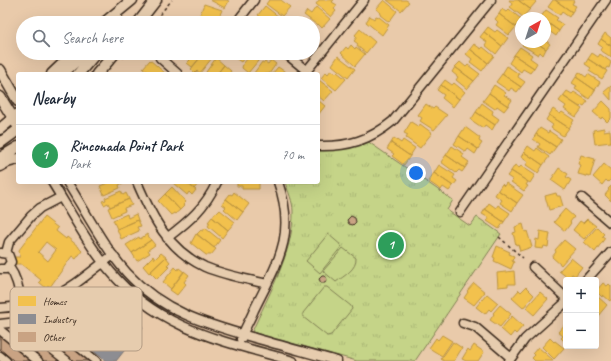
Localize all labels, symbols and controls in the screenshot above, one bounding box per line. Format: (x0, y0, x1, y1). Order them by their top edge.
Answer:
north arrow (515, 12, 551, 48)
search box (16, 16, 320, 60)
icon: search (30, 27, 52, 49)
text: Search here (62, 29, 123, 48)
text: Nearby (32, 88, 75, 109)
text: Rinconada Point Park (70, 137, 183, 156)
text: 1 (42, 147, 48, 163)
text: 70 m (282, 147, 304, 163)
text: Park (70, 156, 91, 172)
your location (406, 163, 426, 183)
pin: 1 (378, 230, 404, 260)
map controls (563, 277, 599, 349)
button: + (563, 277, 599, 313)
legend (10, 287, 142, 351)
text: Homes (43, 294, 68, 308)
text: Industry (43, 312, 77, 326)
button: − (563, 313, 599, 349)
text: Other (43, 330, 66, 344)

